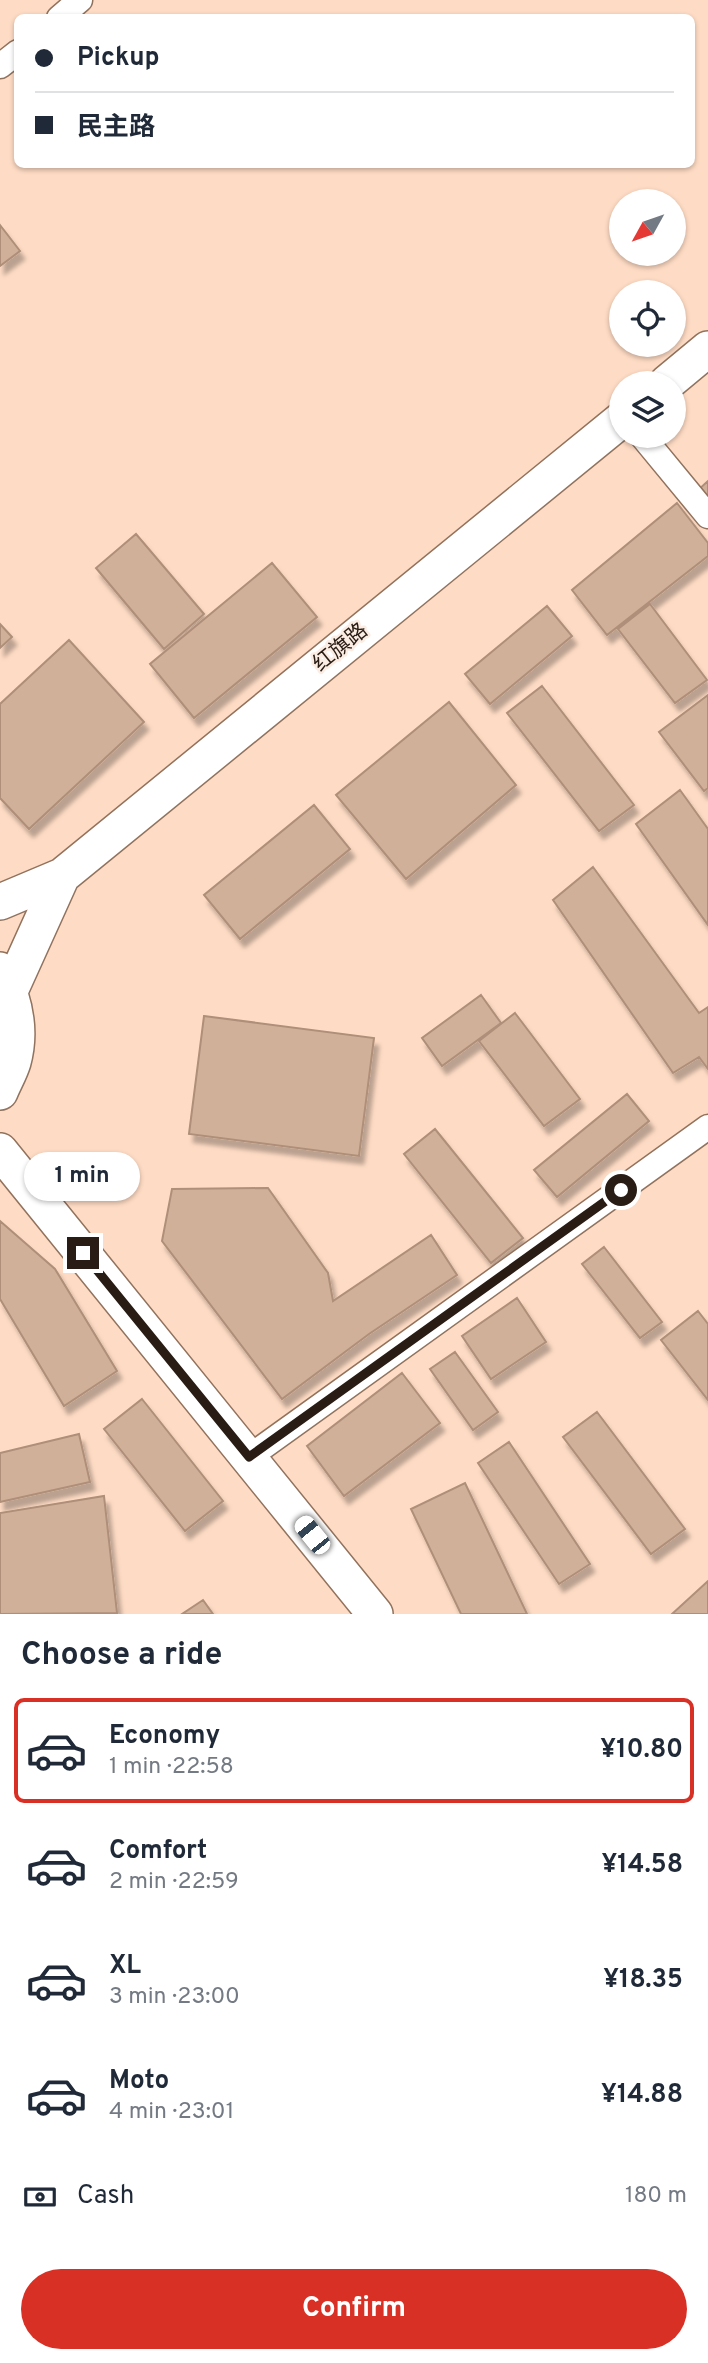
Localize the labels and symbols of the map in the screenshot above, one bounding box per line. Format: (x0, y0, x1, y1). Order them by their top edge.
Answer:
north arrow (609, 189, 686, 266)
street label: 红旗路 (308, 618, 374, 678)
callout: 1 min (25, 1152, 141, 1200)
route start (605, 1174, 637, 1206)
route end (67, 1237, 99, 1269)
car (291, 1512, 334, 1558)

